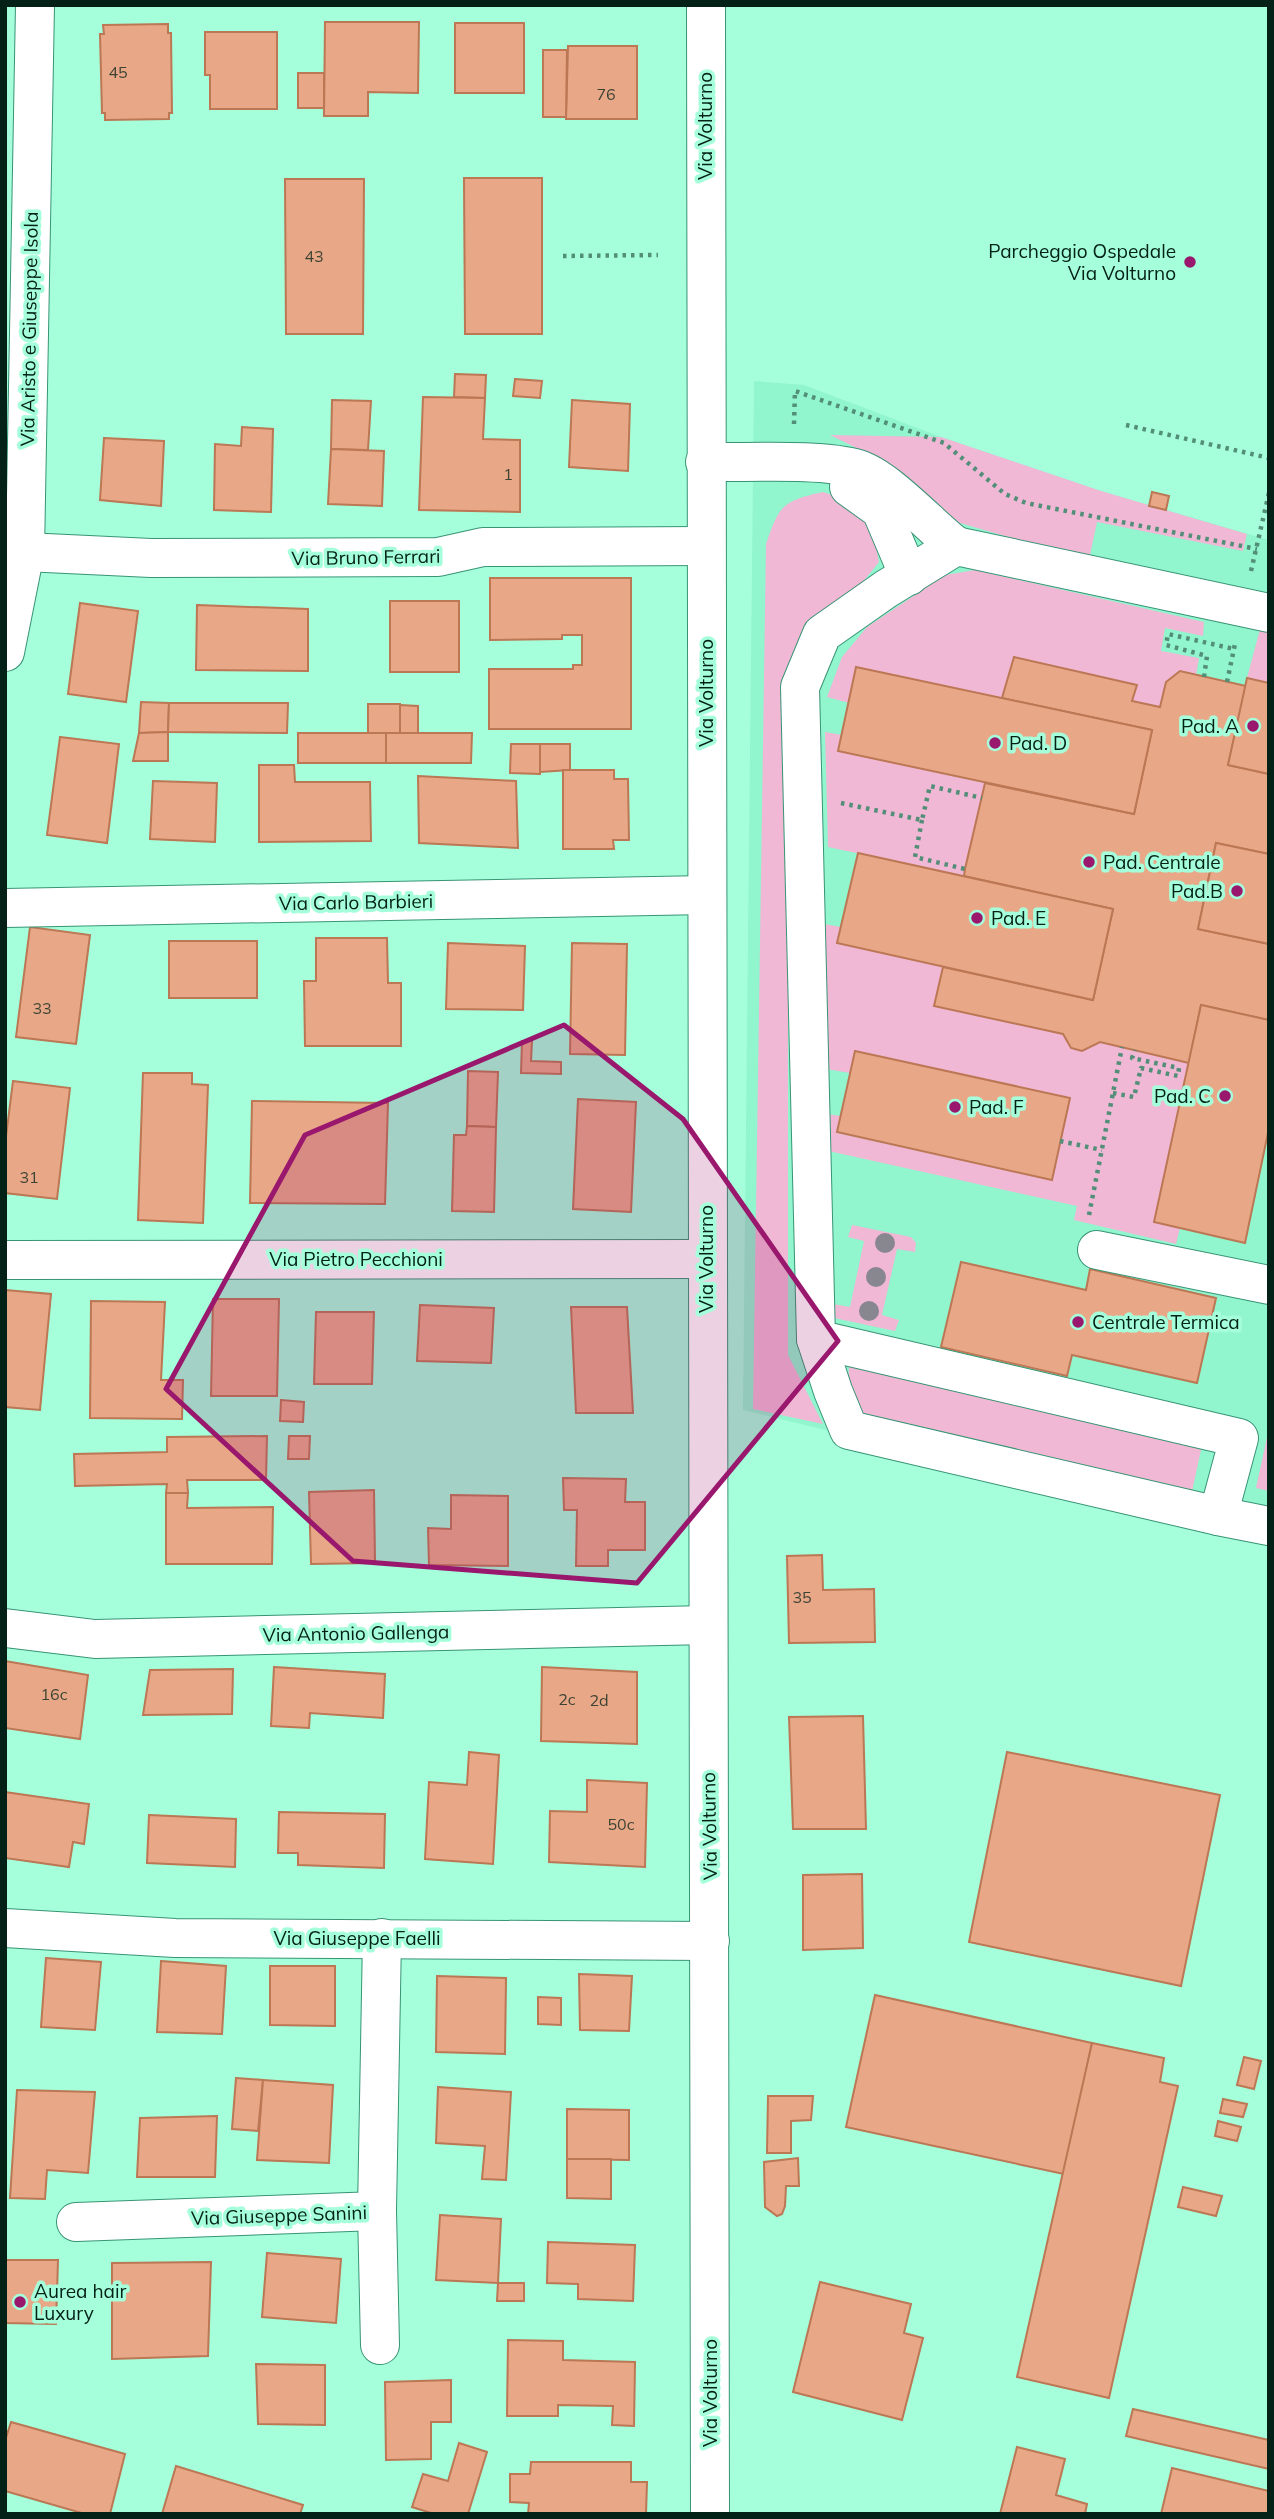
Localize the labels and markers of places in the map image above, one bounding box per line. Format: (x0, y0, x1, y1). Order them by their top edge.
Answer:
place label: Parcheggio Ospedale Via Volturno (988, 239, 1176, 285)
marker: Parcheggio Ospedale Via Volturno (1182, 254, 1198, 270)
place label: Pad. A (1181, 714, 1239, 738)
marker: Pad. A (1245, 718, 1261, 734)
place label: Pad. D (1009, 731, 1067, 755)
marker: Pad. D (987, 735, 1003, 751)
place label: Pad. Centrale (1103, 850, 1221, 874)
marker: Pad. Centrale (1081, 854, 1097, 870)
place label: Pad.B (1171, 879, 1223, 903)
marker: Pad.B (1229, 883, 1245, 899)
place label: Pad. E (991, 906, 1046, 930)
marker: Pad. E (969, 910, 985, 926)
place label: Pad. C (1154, 1084, 1211, 1108)
marker: Pad. C (1217, 1088, 1233, 1104)
place label: Pad. F (969, 1095, 1024, 1119)
marker: Pad. F (947, 1099, 963, 1115)
place label: Centrale Termica (1092, 1310, 1240, 1334)
marker: Centrale Termica (1070, 1314, 1086, 1330)
place label: Aurea hair Luxury (34, 2279, 126, 2325)
marker: Aurea hair Luxury (12, 2294, 28, 2310)

